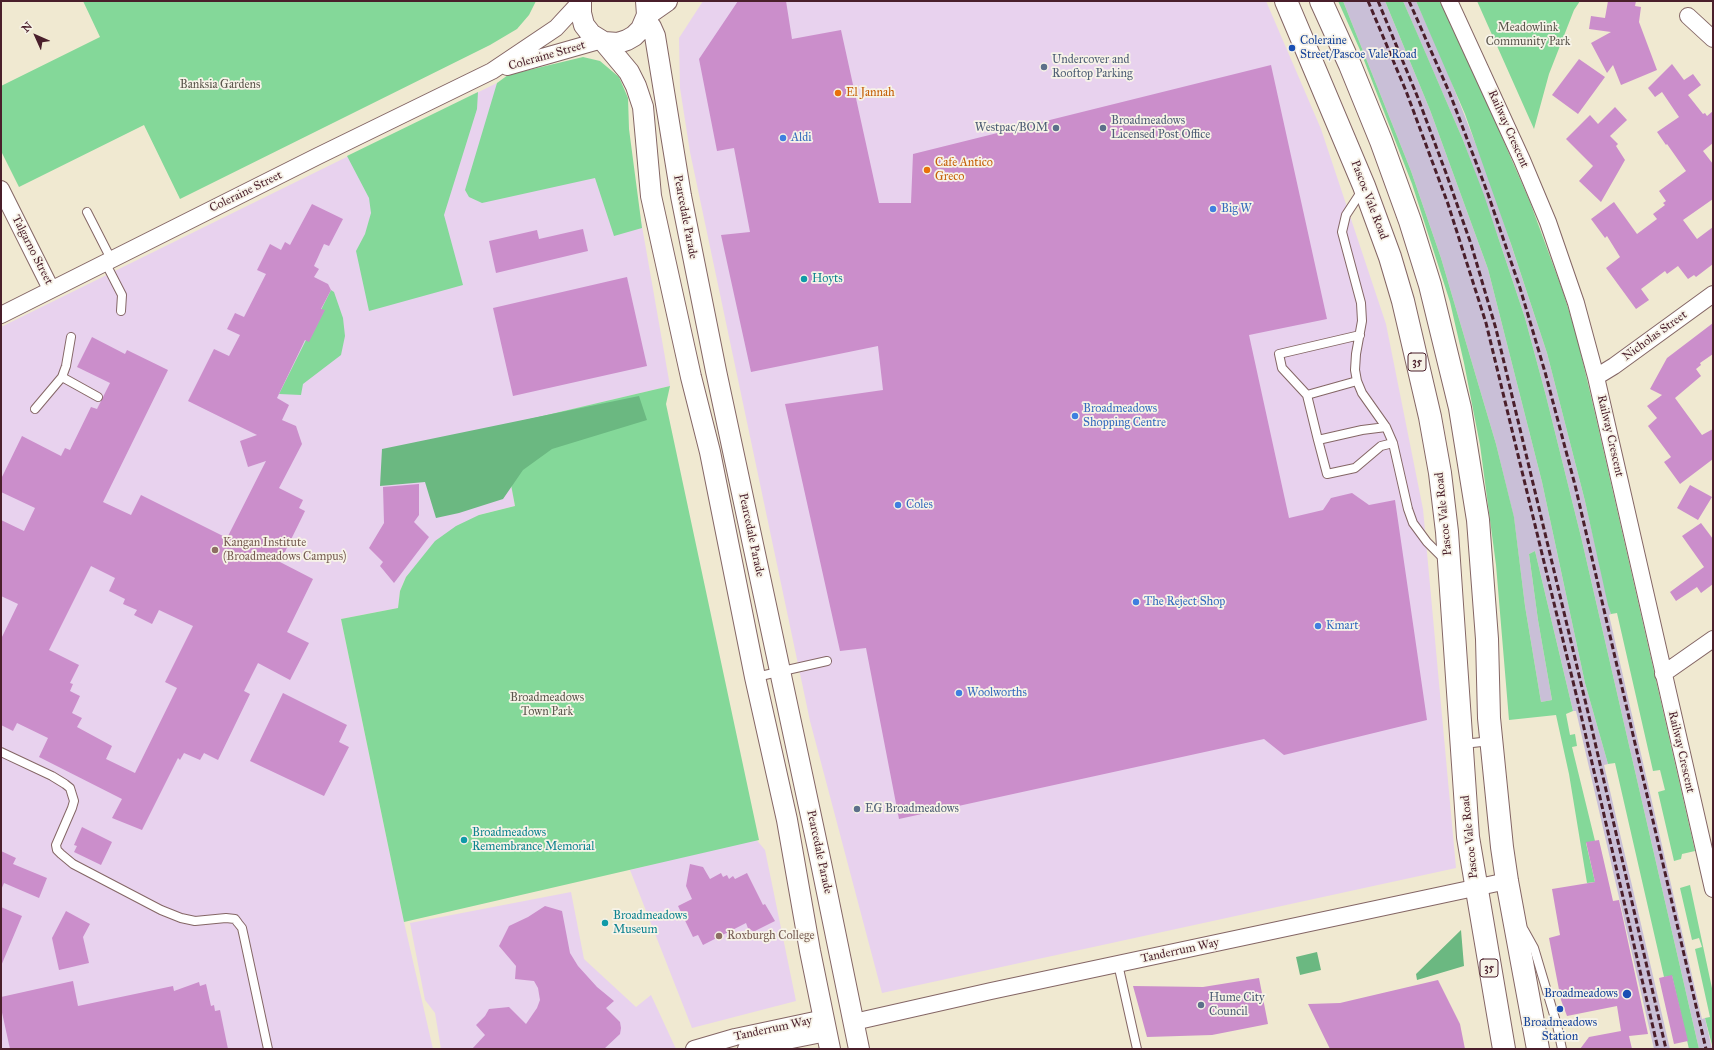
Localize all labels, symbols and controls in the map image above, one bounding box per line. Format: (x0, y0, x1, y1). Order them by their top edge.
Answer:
north arrow (16, 16, 56, 56)
text: N (19, 19, 35, 35)
park label: Meadowlink Community Park (1486, 21, 1570, 49)
place label: Coleraine Street/Pascoe Vale Road (1300, 34, 1417, 62)
street label: Coleraine Street (507, 38, 587, 74)
marker: Coleraine Street/Pascoe Vale Road (1287, 43, 1297, 53)
place label: Undercover and Rooftop Parking (1052, 53, 1133, 81)
marker: Undercover and Rooftop Parking (1039, 62, 1049, 72)
park label: Banksia Gardens (180, 78, 260, 92)
place label: El Jannah (846, 86, 895, 100)
marker: El Jannah (833, 88, 843, 98)
street label: Railway Crescent (1484, 88, 1532, 170)
place label: Broadmeadows Licensed Post Office (1111, 114, 1210, 142)
place label: Westpac/BOM (975, 121, 1048, 135)
marker: Westpac/BOM (1051, 123, 1061, 133)
marker: Broadmeadows Licensed Post Office (1098, 123, 1108, 133)
place label: Aldi (791, 131, 812, 145)
marker: Aldi (778, 133, 788, 143)
place label: Cafe Antico Greco (935, 156, 993, 184)
street label: Pascoe Vale Road (1347, 158, 1391, 242)
marker: Cafe Antico Greco (922, 165, 932, 175)
street label: Coleraine Street (207, 168, 285, 216)
street label: Pearcedale Parade (670, 174, 700, 260)
place label: Big W (1221, 202, 1252, 216)
marker: Big W (1208, 204, 1218, 214)
street label: Talgarno Street (8, 213, 56, 287)
place label: Hoyts (812, 272, 843, 286)
marker: Hoyts (799, 274, 809, 284)
street label: Nicholas Street (1620, 308, 1690, 364)
road number: 35 (1408, 353, 1426, 371)
street label: Railway Crescent (1594, 394, 1626, 478)
place label: Broadmeadows Shopping Centre (1083, 402, 1166, 430)
marker: Broadmeadows Shopping Centre (1070, 411, 1080, 421)
street label: Pascoe Vale Road (1432, 472, 1456, 556)
street label: Pearcedale Parade (735, 492, 767, 578)
place label: Coles (906, 498, 933, 512)
marker: Coles (893, 500, 903, 510)
place label: Kangan Institute (Broadmeadows Campus) (223, 536, 347, 564)
marker: Kangan Institute (Broadmeadows Campus) (210, 545, 220, 555)
place label: The Reject Shop (1144, 595, 1225, 609)
marker: The Reject Shop (1131, 597, 1141, 607)
place label: Kmart (1326, 619, 1358, 633)
marker: Kmart (1313, 621, 1323, 631)
place label: Woolworths (967, 686, 1027, 700)
marker: Woolworths (954, 688, 964, 698)
park label: Broadmeadows Town Park (510, 691, 584, 719)
street label: Railway Crescent (1665, 710, 1697, 794)
street label: Pascoe Vale Road (1458, 795, 1482, 879)
place label: EG Broadmeadows (865, 802, 959, 816)
marker: EG Broadmeadows (852, 804, 862, 814)
street label: Pearcedale Parade (803, 809, 835, 895)
place label: Broadmeadows Remembrance Memorial (472, 826, 594, 854)
marker: Broadmeadows Remembrance Memorial (459, 835, 469, 845)
place label: Broadmeadows Museum (613, 909, 687, 937)
marker: Broadmeadows Museum (600, 918, 610, 928)
place label: Roxburgh College (727, 929, 815, 943)
marker: Roxburgh College (714, 931, 724, 941)
street label: Tanderrum Way (1140, 936, 1220, 966)
road number: 35 (1480, 959, 1498, 977)
place label: Broadmeadows (1544, 987, 1618, 1001)
marker: Broadmeadows (1621, 988, 1633, 1000)
place label: Hume City Council (1209, 991, 1265, 1019)
marker: Hume City Council (1196, 1000, 1206, 1010)
marker: Broadmeadows Station (1555, 1004, 1565, 1014)
street label: Tanderrum Way (733, 1014, 813, 1044)
place label: Broadmeadows Station (1523, 1016, 1597, 1044)

